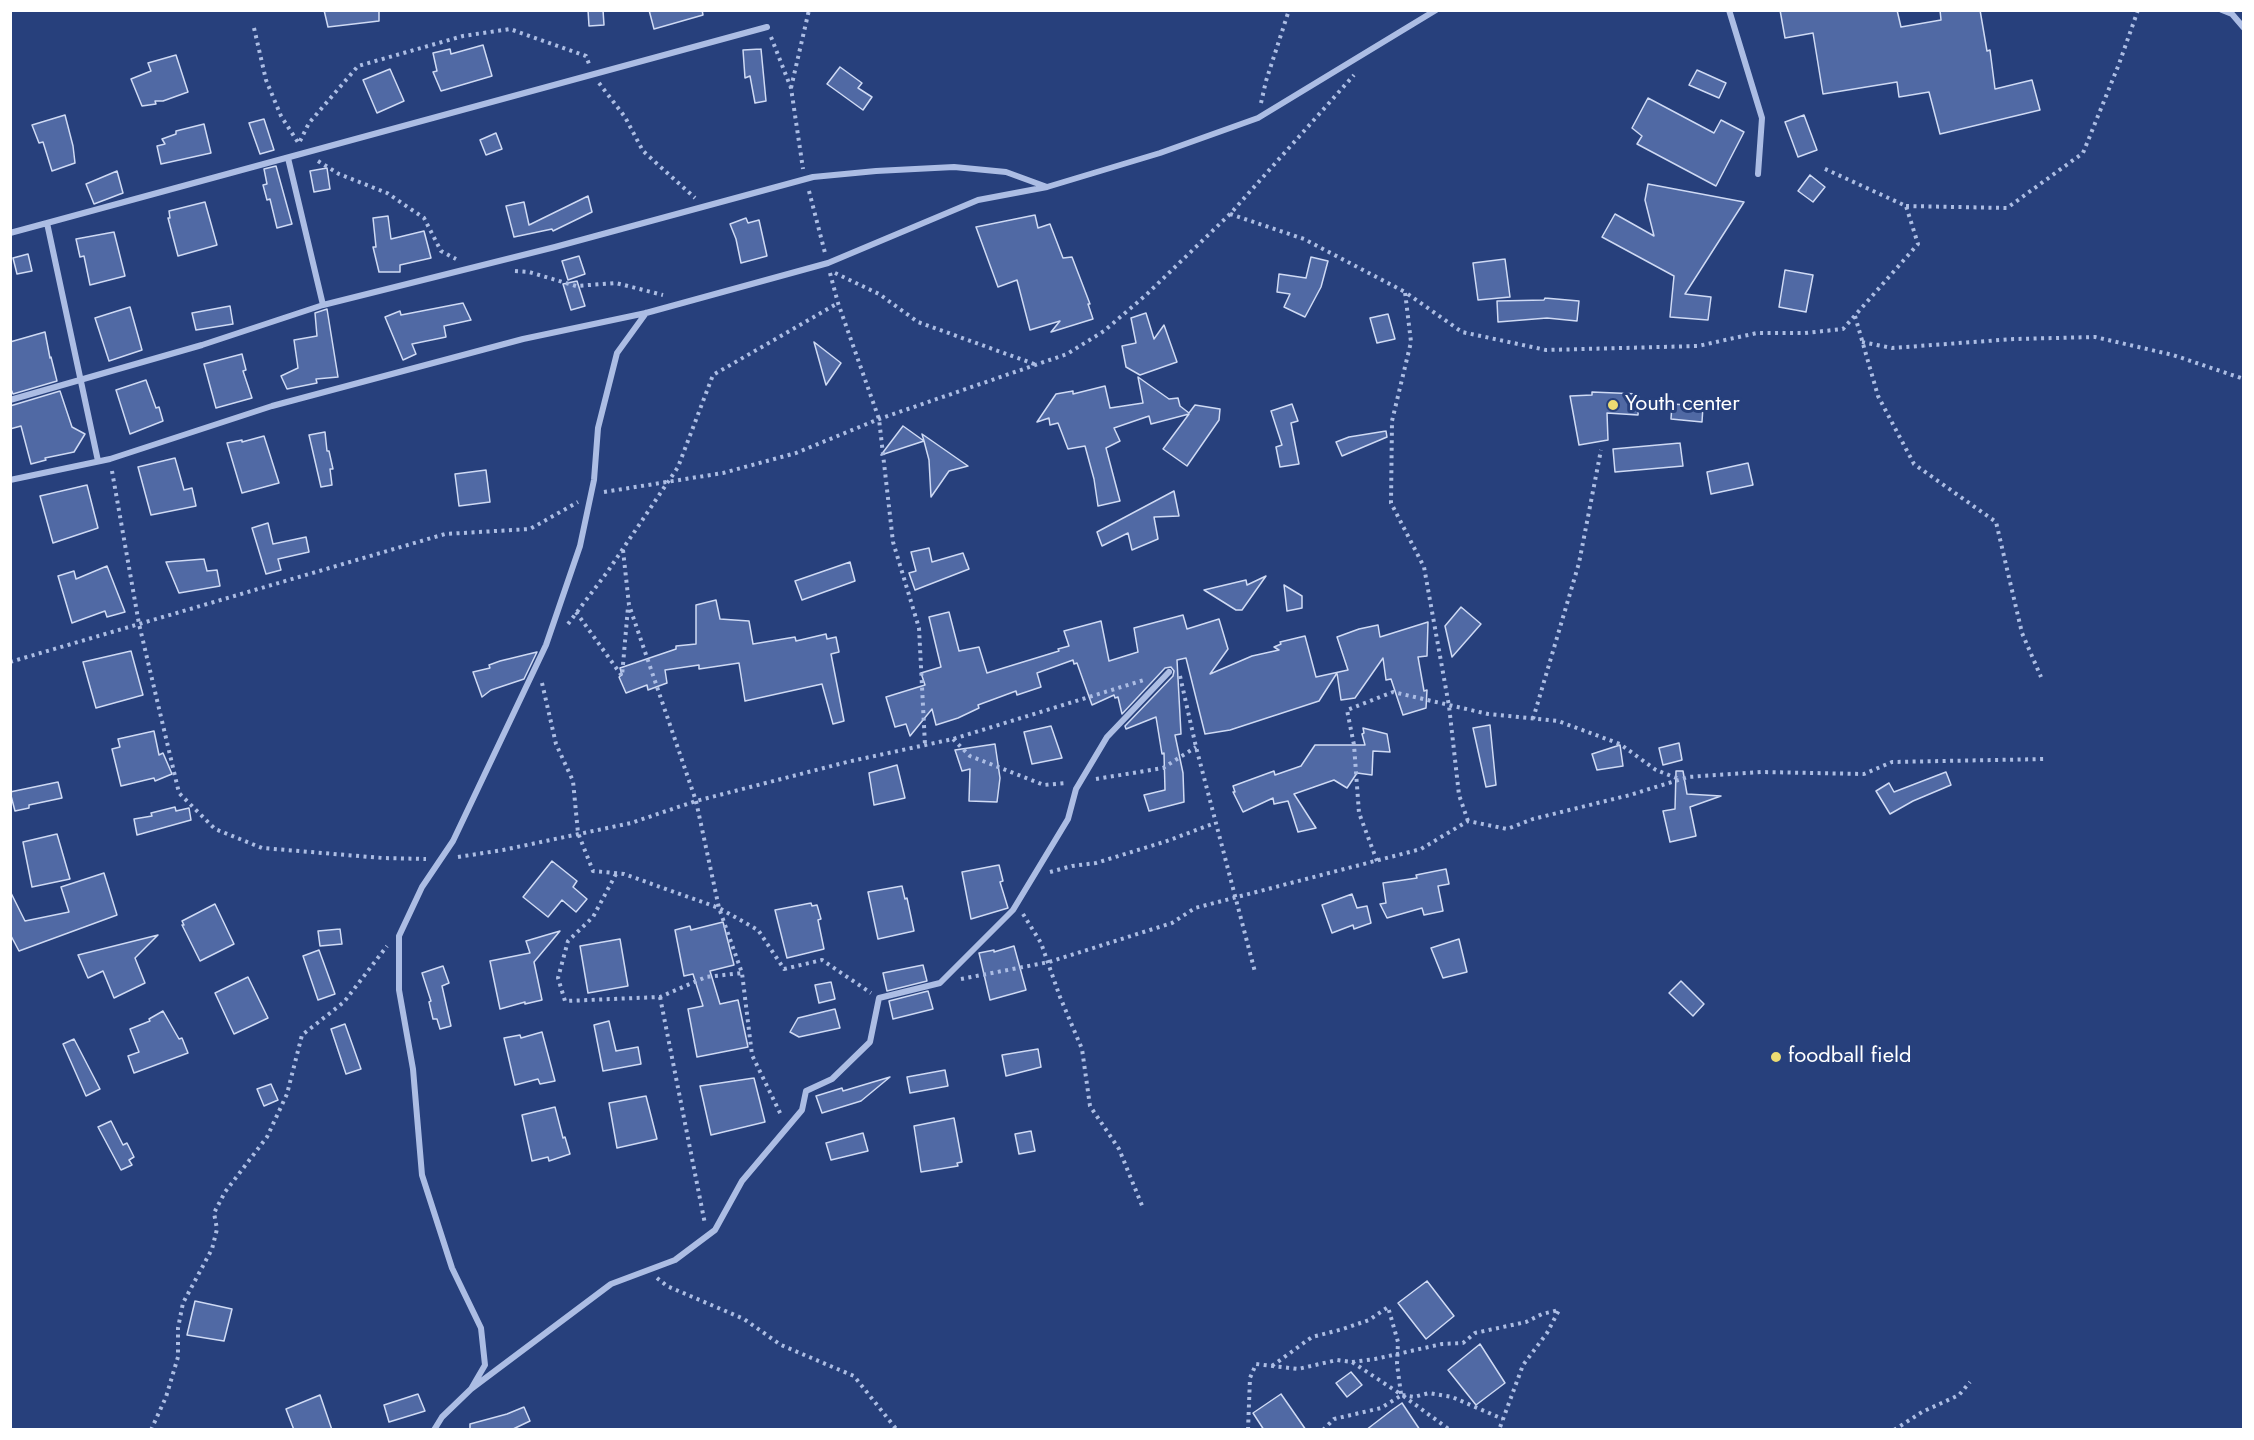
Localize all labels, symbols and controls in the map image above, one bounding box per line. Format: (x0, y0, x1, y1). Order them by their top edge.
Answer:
place label: Youth center (1625, 392, 1740, 418)
marker: Youth center (1606, 398, 1620, 412)
place label: foodball field (1788, 1044, 1912, 1070)
marker: foodball field (1769, 1050, 1783, 1064)

